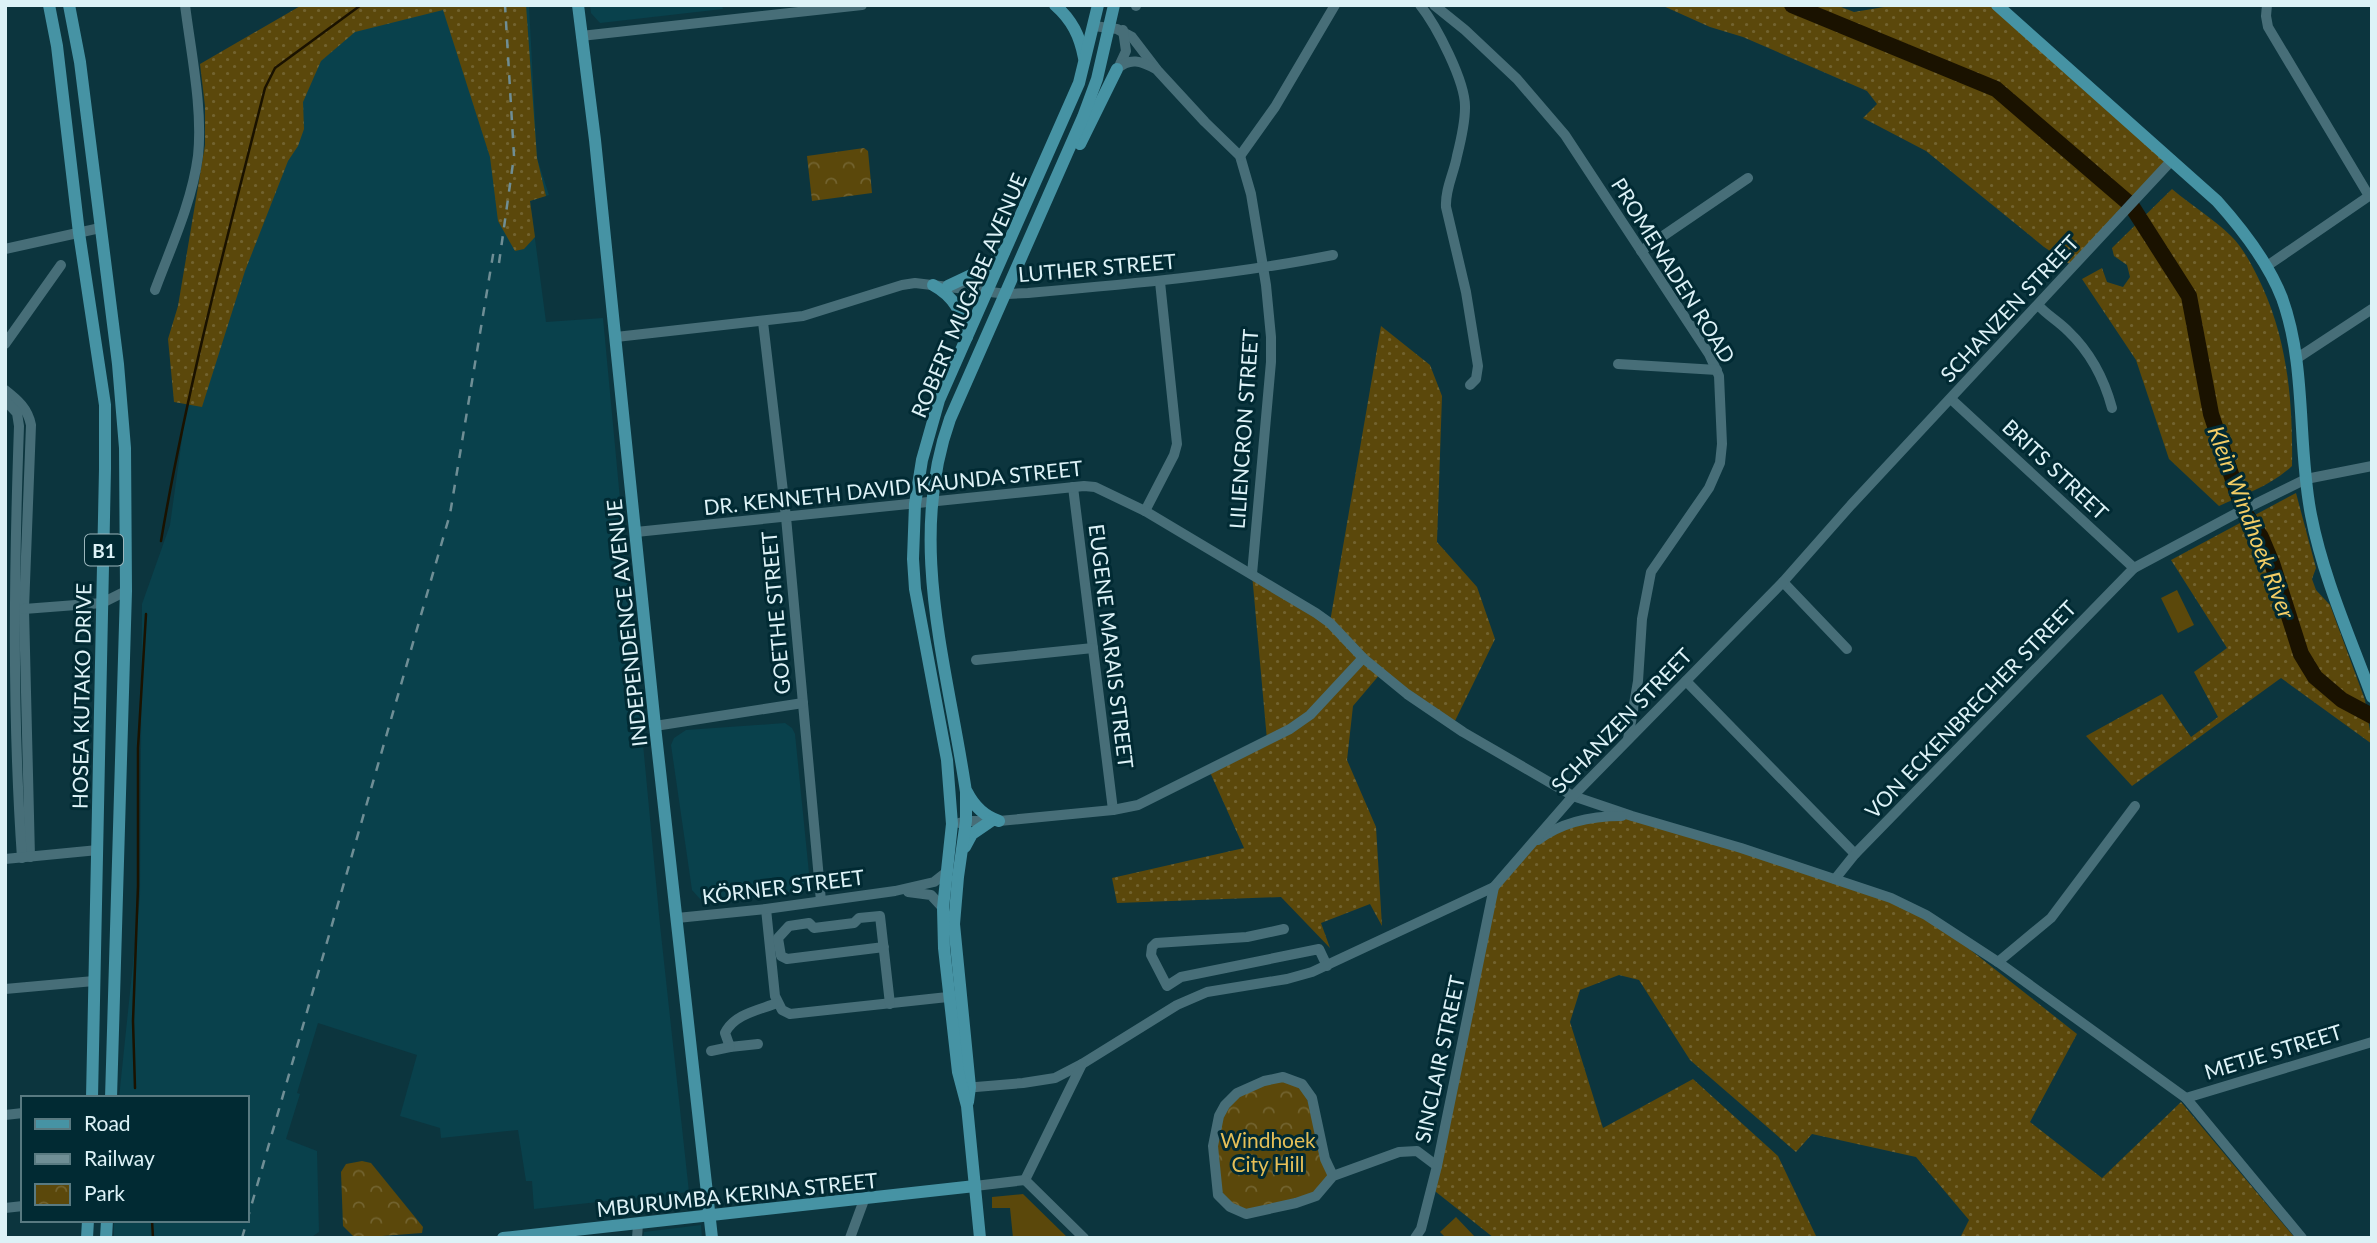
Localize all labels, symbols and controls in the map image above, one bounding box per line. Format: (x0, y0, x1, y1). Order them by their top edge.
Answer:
street label: ROBERT MUGABE AVENUE (905, 169, 1031, 421)
street label: PROMENADEN ROAD (1607, 173, 1741, 367)
street label: SCHANZEN STREET (1935, 229, 2084, 387)
street label: LUTHER STREET (1017, 248, 1178, 286)
street label: LILIENCRON STREET (1224, 328, 1262, 530)
street label: BRITS STREET (1998, 414, 2114, 525)
water label: Klein Windhoek River (2202, 422, 2302, 623)
street label: DR. KENNETH DAVID KAUNDA STREET (702, 455, 1084, 519)
street label: INDEPENDENCE AVENUE (601, 498, 651, 748)
street label: EUGENE MARAIS STREET (1085, 522, 1139, 770)
street label: GOETHE STREET (755, 530, 795, 696)
road number: B1 (85, 534, 123, 566)
street label: HOSEA KUTAKO DRIVE (67, 583, 95, 809)
street label: VON ECKENBRECHER STREET (1859, 595, 2081, 823)
street label: SCHANZEN STREET (1545, 642, 1697, 798)
street label: KÖRNER STREET (700, 864, 866, 908)
street label: SINCLAIR STREET (1409, 973, 1469, 1145)
street label: METJE STREET (2201, 1018, 2345, 1084)
legend (21, 1096, 248, 1222)
text: Road (84, 1110, 131, 1135)
park label: Windhoek City Hill (1220, 1127, 1316, 1176)
text: Railway (84, 1145, 155, 1170)
street label: MBURUMBA KERINA STREET (595, 1167, 879, 1221)
text: Park (84, 1180, 125, 1205)

